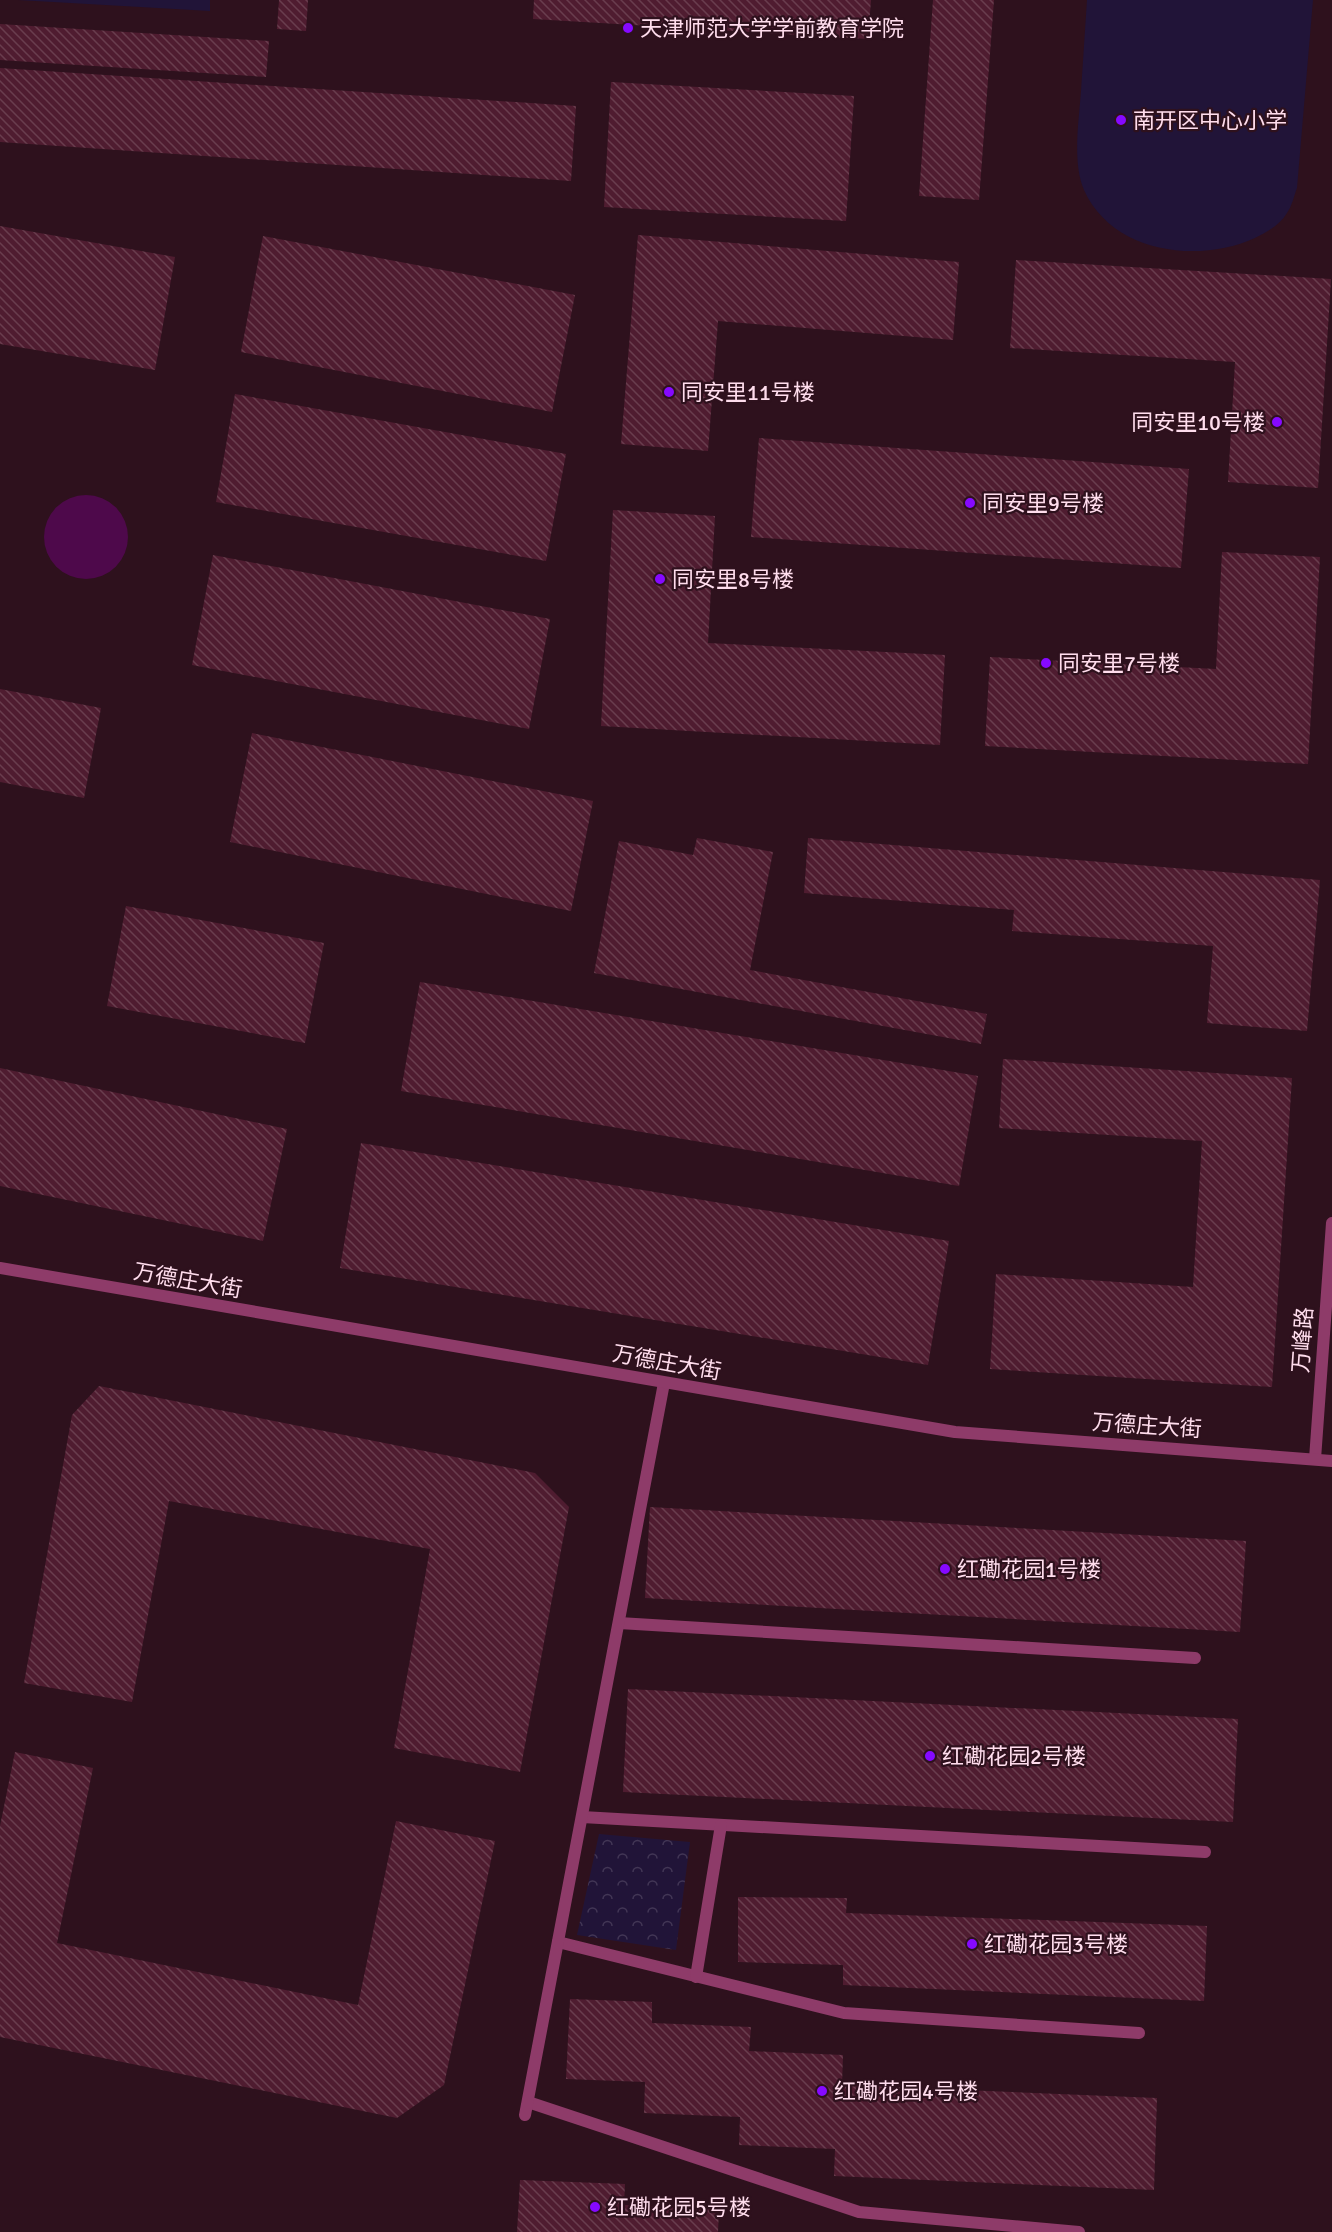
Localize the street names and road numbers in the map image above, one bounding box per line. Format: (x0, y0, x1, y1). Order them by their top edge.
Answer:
street label: 万德庄大街 (131, 1258, 244, 1303)
street label: 万峰路 (1287, 1306, 1318, 1374)
street label: 万德庄大街 (610, 1340, 723, 1385)
street label: 万德庄大街 (1091, 1408, 1203, 1443)

